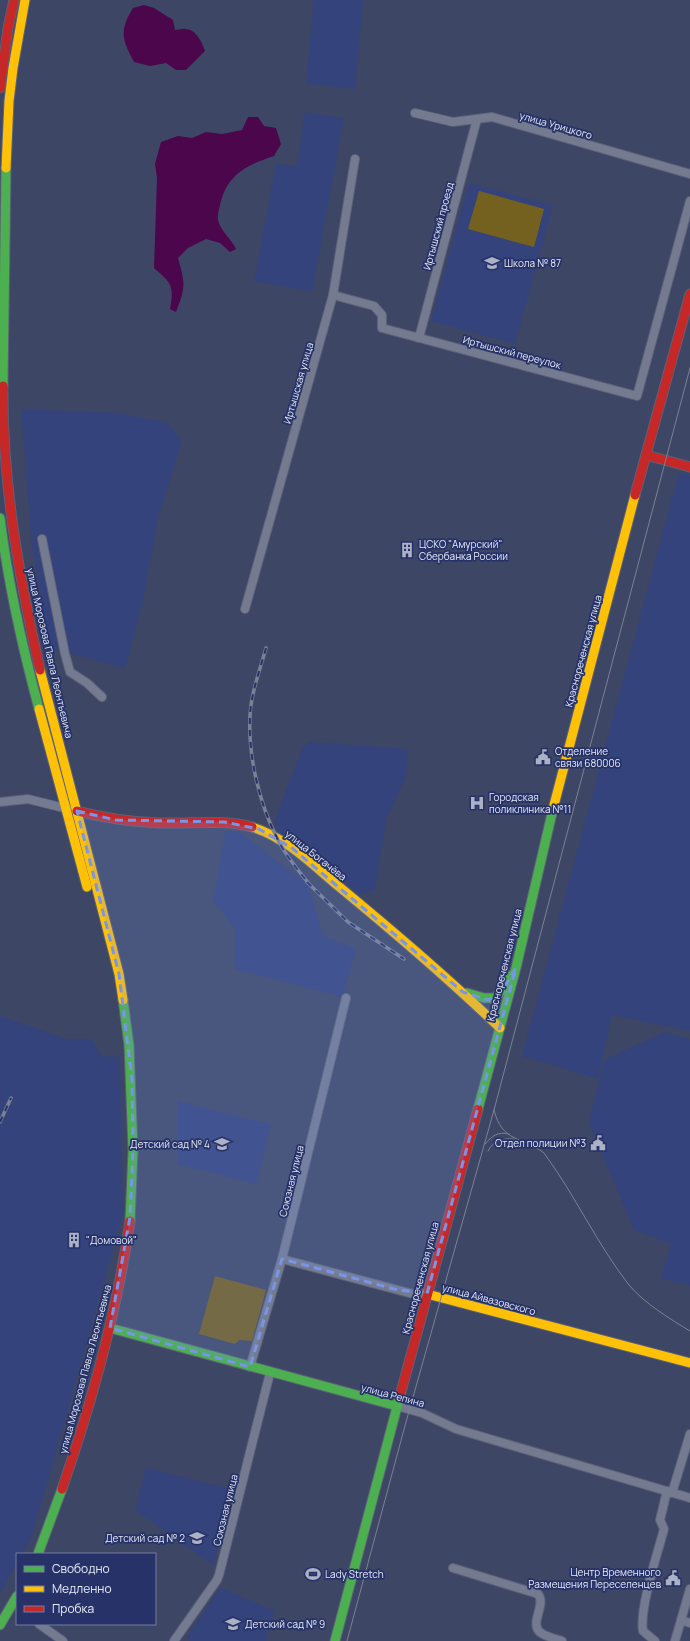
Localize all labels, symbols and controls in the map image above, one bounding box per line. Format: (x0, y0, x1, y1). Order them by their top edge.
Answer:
street label: улица Урицкого (518, 108, 594, 142)
street label: Иртышский проезд (420, 181, 456, 271)
school or university icon: Школа № 87 (483, 254, 501, 272)
place label: Школа № 87 (504, 256, 561, 270)
street label: Иртышский переулок (461, 332, 564, 372)
street label: Иртышская улица (280, 341, 316, 425)
place label: ЦСКО "Амурский" Сбербанка России (419, 537, 508, 563)
building icon: ЦСКО "Амурский" Сбербанка России (398, 541, 416, 559)
street label: улица Морозова Павла Леонтьевича (24, 567, 76, 739)
street label: Краснореченская улица (561, 593, 605, 709)
place label: Отделение связи 680006 (555, 744, 621, 770)
public building icon: Отделение связи 680006 (534, 748, 552, 766)
place label: Городская поликлиника №11 (489, 790, 571, 816)
hospital icon: Городская поликлиника №11 (468, 794, 486, 812)
street label: улица Богачёва (282, 827, 350, 883)
street label: Краснореченская улица (483, 907, 525, 1023)
public building icon: Отдел полиции №3 (589, 1134, 607, 1152)
school or university icon: Детский сад № 4 (213, 1135, 231, 1153)
place label: Отдел полиции №3 (495, 1136, 586, 1150)
place label: Детский сад № 4 (130, 1137, 210, 1151)
street label: Союзная улица (275, 1144, 307, 1218)
street label: Краснореченская улица (398, 1220, 442, 1336)
building icon: "Домовой" (65, 1231, 83, 1249)
place label: "Домовой" (86, 1233, 137, 1247)
street label: улица Айвазовского (441, 1280, 537, 1318)
street label: улица Морозова Павла Леонтьевича (56, 1283, 114, 1455)
street label: улица Репина (360, 1380, 426, 1410)
street label: Союзная улица (209, 1473, 241, 1547)
school or university icon: Детский сад № 2 (188, 1529, 206, 1547)
place label: Детский сад № 2 (105, 1531, 185, 1545)
legend (16, 1553, 156, 1625)
text: Свободно (52, 1560, 110, 1577)
sports icon: Lady Stretch (304, 1565, 322, 1583)
place label: Центр Временного Размещения Переселенцев (528, 1565, 662, 1591)
place label: Lady Stretch (325, 1567, 384, 1581)
public building icon: Центр Временного Размещения Переселенцев (664, 1569, 682, 1587)
text: Медленно (52, 1580, 112, 1597)
text: Пробка (52, 1600, 94, 1617)
school or university icon: Детский сад № 9 (224, 1615, 242, 1633)
place label: Детский сад № 9 (245, 1617, 325, 1631)

